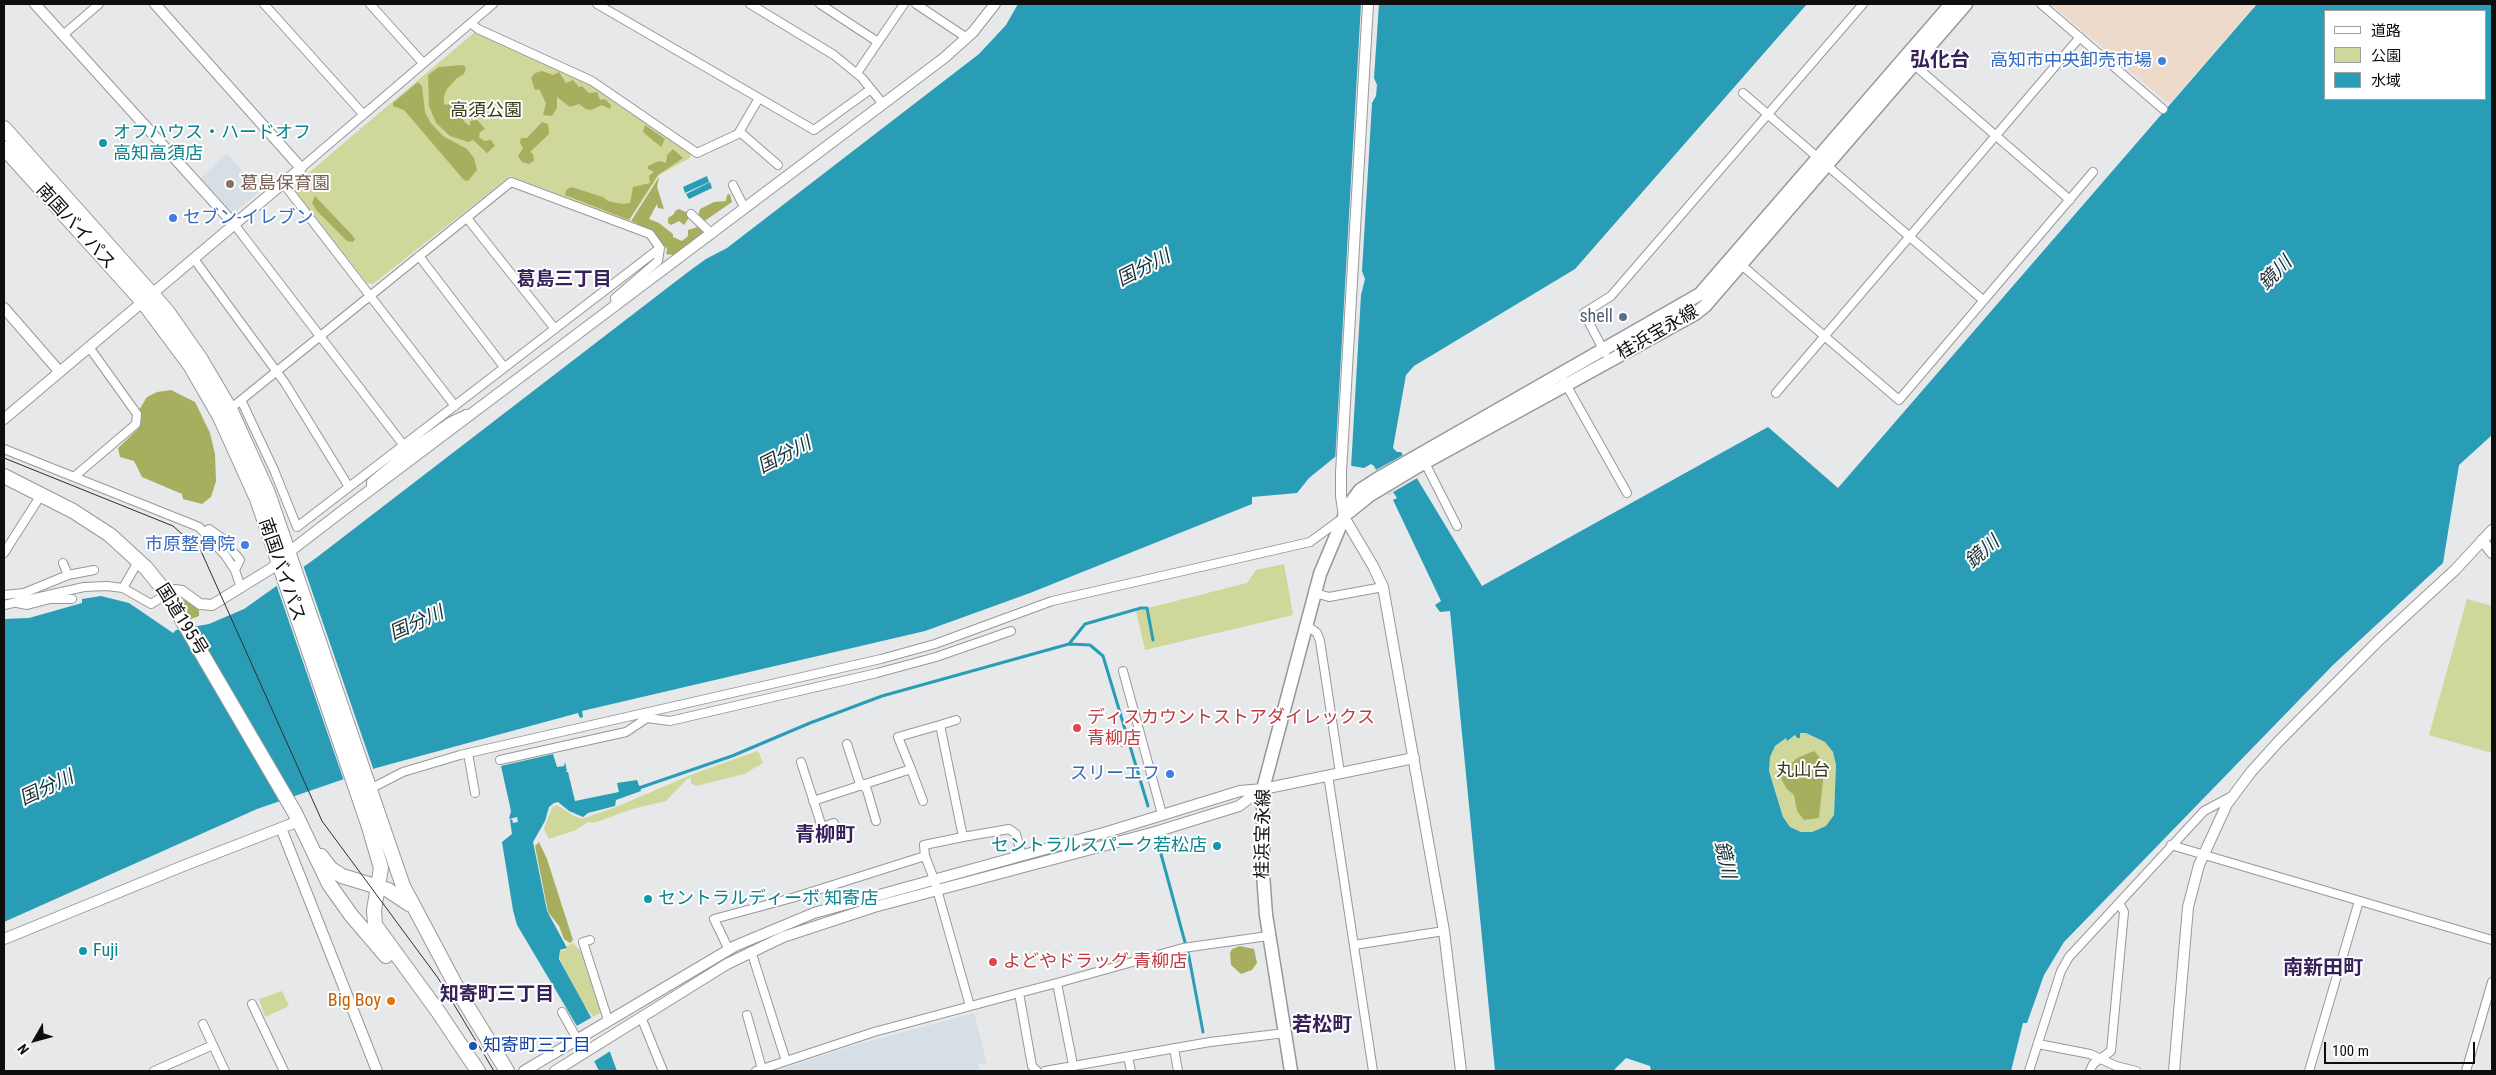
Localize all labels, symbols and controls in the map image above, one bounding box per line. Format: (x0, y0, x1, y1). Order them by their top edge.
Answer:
legend (2324, 10, 2486, 100)
text: 道路 (2371, 22, 2401, 40)
text: 公園 (2371, 47, 2401, 65)
district label: 弘化台 (1910, 49, 1970, 73)
place label: 高知市中央卸売市場 (1990, 50, 2152, 72)
marker: 高知市中央卸売市場 (2156, 55, 2168, 67)
text: 水域 (2371, 72, 2401, 90)
park label: 高須公園 (450, 100, 522, 122)
place label: オフハウス・ハードオフ 高知高須店 (113, 122, 311, 164)
marker: オフハウス・ハードオフ 高知高須店 (97, 137, 109, 149)
place label: 葛島保育園 (240, 173, 330, 195)
marker: 葛島保育園 (224, 178, 236, 190)
street label: 南国バイパス (31, 180, 119, 274)
place label: セブン-イレブン (183, 207, 313, 229)
marker: セブン-イレブン (167, 212, 179, 224)
water label: 国分川 (1113, 246, 1175, 292)
water label: 鏡川 (2255, 253, 2297, 295)
district label: 葛島三丁目 (517, 269, 611, 291)
street label: 桂浜宝永線 (1614, 301, 1702, 365)
place label: shell (1579, 306, 1613, 328)
marker: shell (1617, 311, 1629, 323)
water label: 国分川 (754, 433, 816, 479)
street label: 南国バイパス (253, 515, 309, 625)
water label: 鏡川 (1961, 532, 2005, 574)
place label: 市原整骨院 (145, 534, 235, 556)
marker: 市原整骨院 (239, 539, 251, 551)
street label: 国道195号 (150, 580, 212, 660)
water label: 国分川 (386, 602, 448, 646)
place label: ディスカウントストアダイレックス 青柳店 (1087, 707, 1375, 750)
marker: ディスカウントストアダイレックス 青柳店 (1071, 722, 1083, 734)
park label: 丸山台 (1776, 760, 1830, 782)
place label: スリーエフ (1070, 763, 1160, 785)
water label: 国分川 (16, 767, 78, 811)
marker: スリーエフ (1164, 768, 1176, 780)
street label: 桂浜宝永線 (1252, 789, 1276, 879)
district label: 青柳町 (795, 824, 855, 848)
place label: セントラルスパーク若松店 (991, 835, 1207, 857)
water label: 鏡川 (1709, 839, 1739, 881)
marker: セントラルスパーク若松店 (1211, 840, 1223, 852)
place label: セントラルディーボ 知寄店 (658, 888, 878, 910)
marker: セントラルディーボ 知寄店 (642, 893, 654, 905)
place label: Fuji (93, 940, 118, 962)
marker: Fuji (77, 945, 89, 957)
place label: よどやドラッグ 青柳店 (1003, 951, 1187, 973)
marker: よどやドラッグ 青柳店 (987, 956, 999, 968)
district label: 南新田町 (2283, 957, 2363, 981)
district label: 知寄町三丁目 (440, 984, 554, 1006)
place label: Big Boy (328, 990, 381, 1012)
marker: Big Boy (385, 995, 397, 1007)
district label: 若松町 (1292, 1014, 1352, 1038)
north arrow (10, 1015, 60, 1065)
scale bar (2326, 1032, 2477, 1064)
place label: 知寄町三丁目 (483, 1035, 591, 1057)
marker: 知寄町三丁目 (467, 1040, 479, 1052)
text: N (14, 1041, 32, 1058)
text: 100 m (2332, 1042, 2369, 1060)

